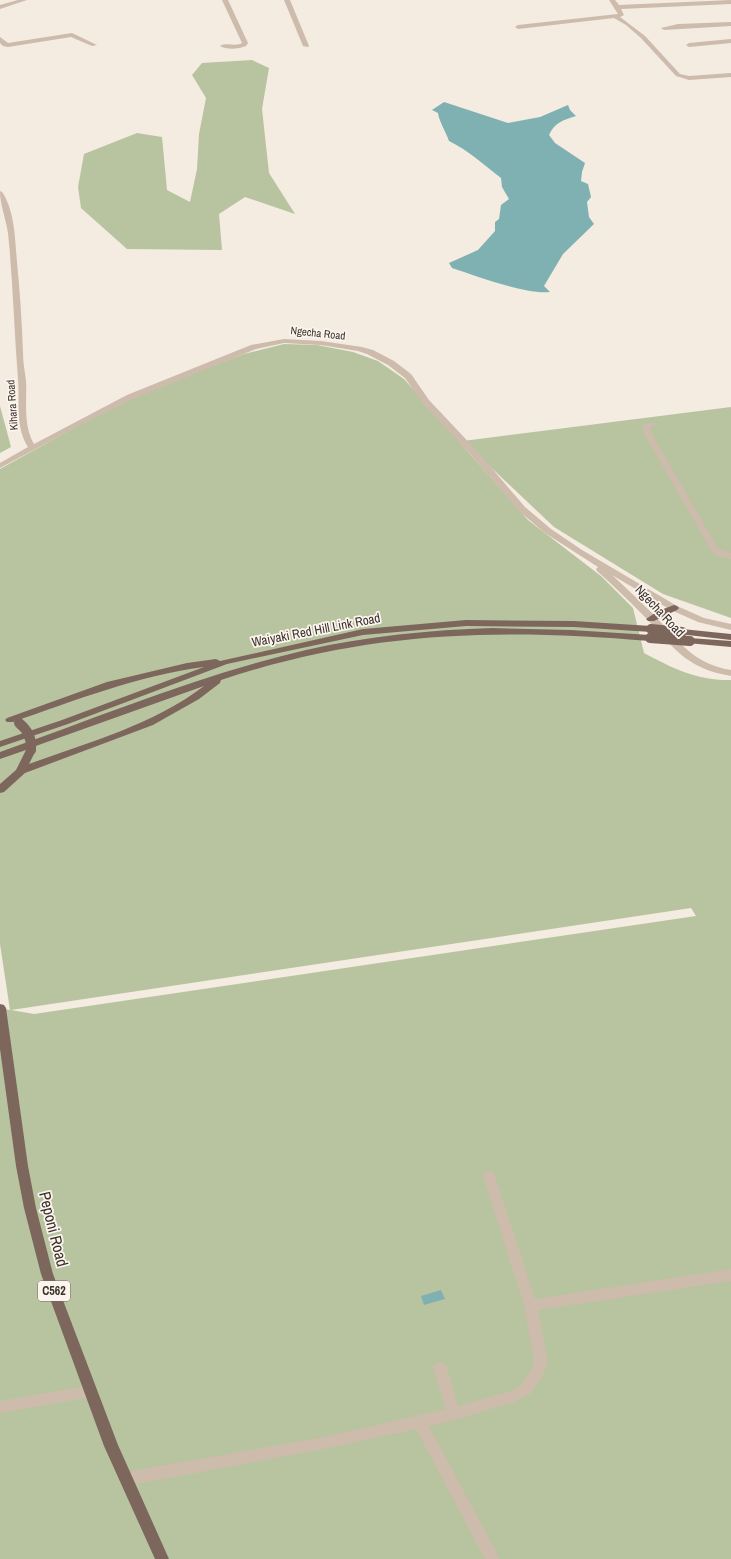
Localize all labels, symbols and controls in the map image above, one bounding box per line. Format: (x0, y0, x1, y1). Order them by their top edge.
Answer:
street label: Ngecha Road (290, 323, 346, 343)
street label: Kihara Road (3, 379, 21, 431)
street label: Ngecha Road (632, 581, 688, 641)
street label: Waiyaki Red Hill Link Road (250, 609, 382, 651)
street label: Peponi Road (34, 1189, 74, 1269)
road number: C562 (38, 1281, 70, 1301)

